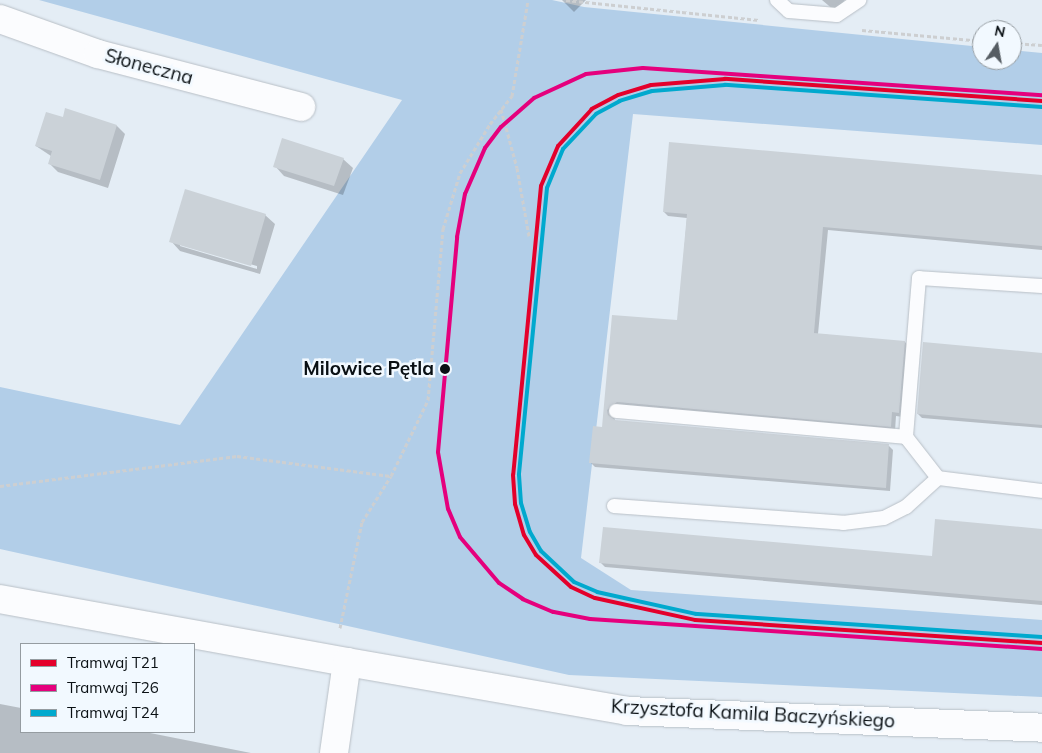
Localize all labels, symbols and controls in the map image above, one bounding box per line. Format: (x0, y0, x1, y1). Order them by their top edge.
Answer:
north arrow (972, 20, 1022, 70)
text: N (993, 21, 1007, 41)
street label: Słoneczna (102, 44, 196, 90)
place label: Milowice Pętla (303, 358, 434, 380)
marker: Milowice Pętla (438, 362, 452, 376)
legend (20, 643, 195, 733)
text: Tramwaj T21 (67, 653, 159, 672)
text: Tramwaj T26 (67, 678, 159, 697)
street label: Krzysztofa Kamila Baczyńskiego (610, 695, 896, 733)
text: Tramwaj T24 (67, 703, 159, 722)

